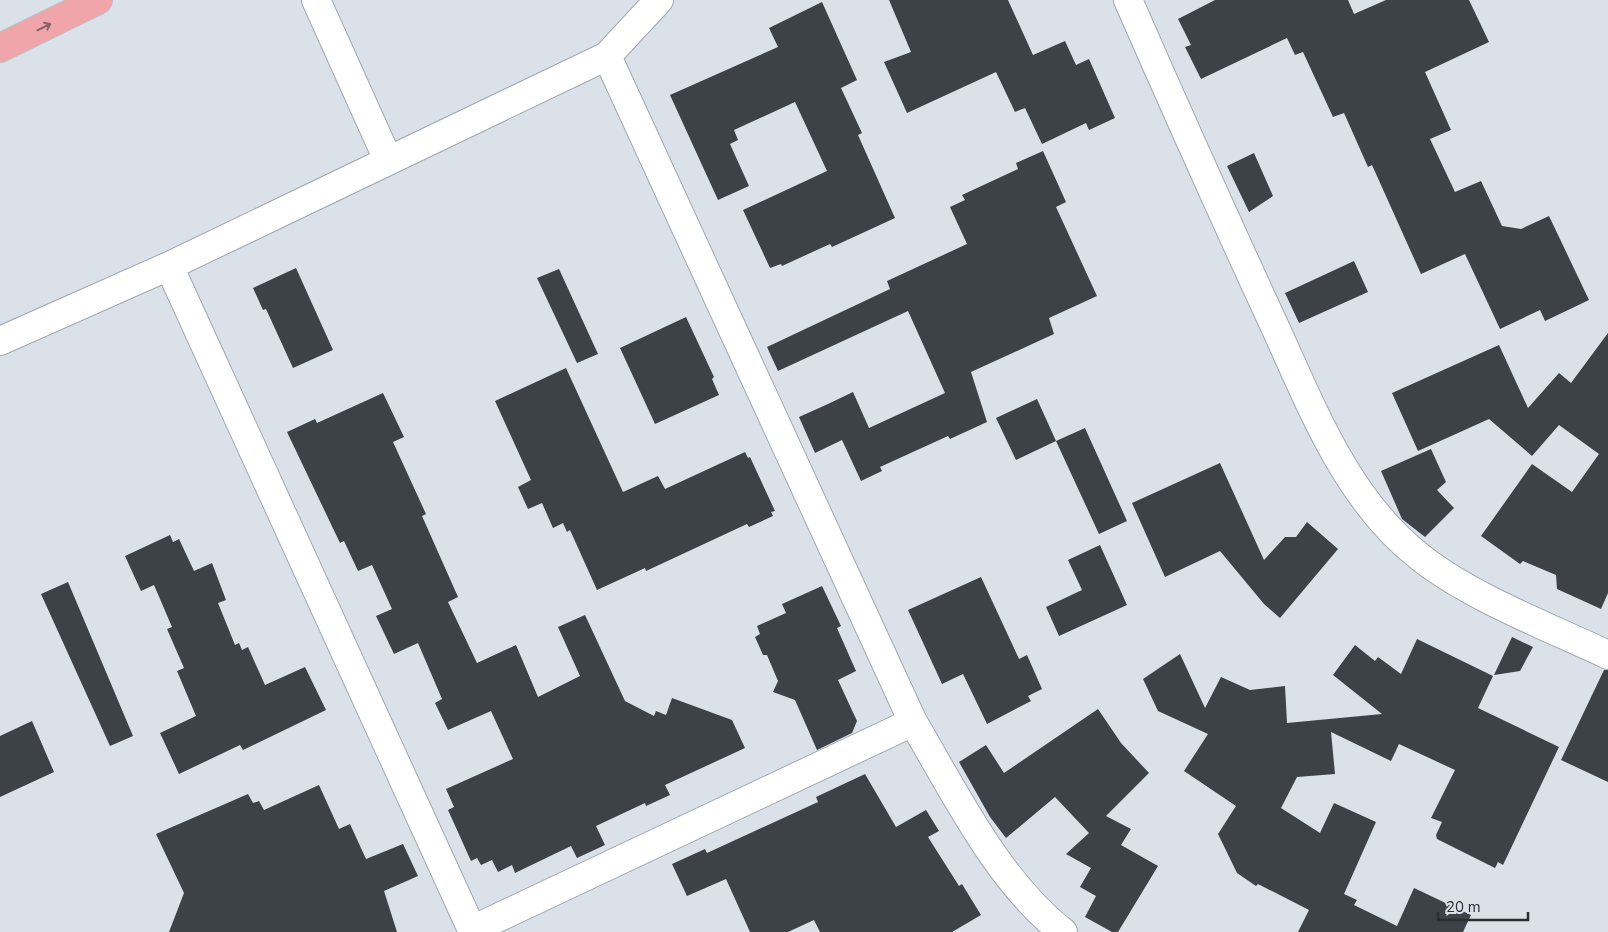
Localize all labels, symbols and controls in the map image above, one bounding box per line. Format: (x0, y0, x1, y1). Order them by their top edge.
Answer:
one-way arrow (36, 21, 51, 31)
scale bar (1438, 890, 1528, 922)
text: 20 m (1446, 897, 1481, 917)

